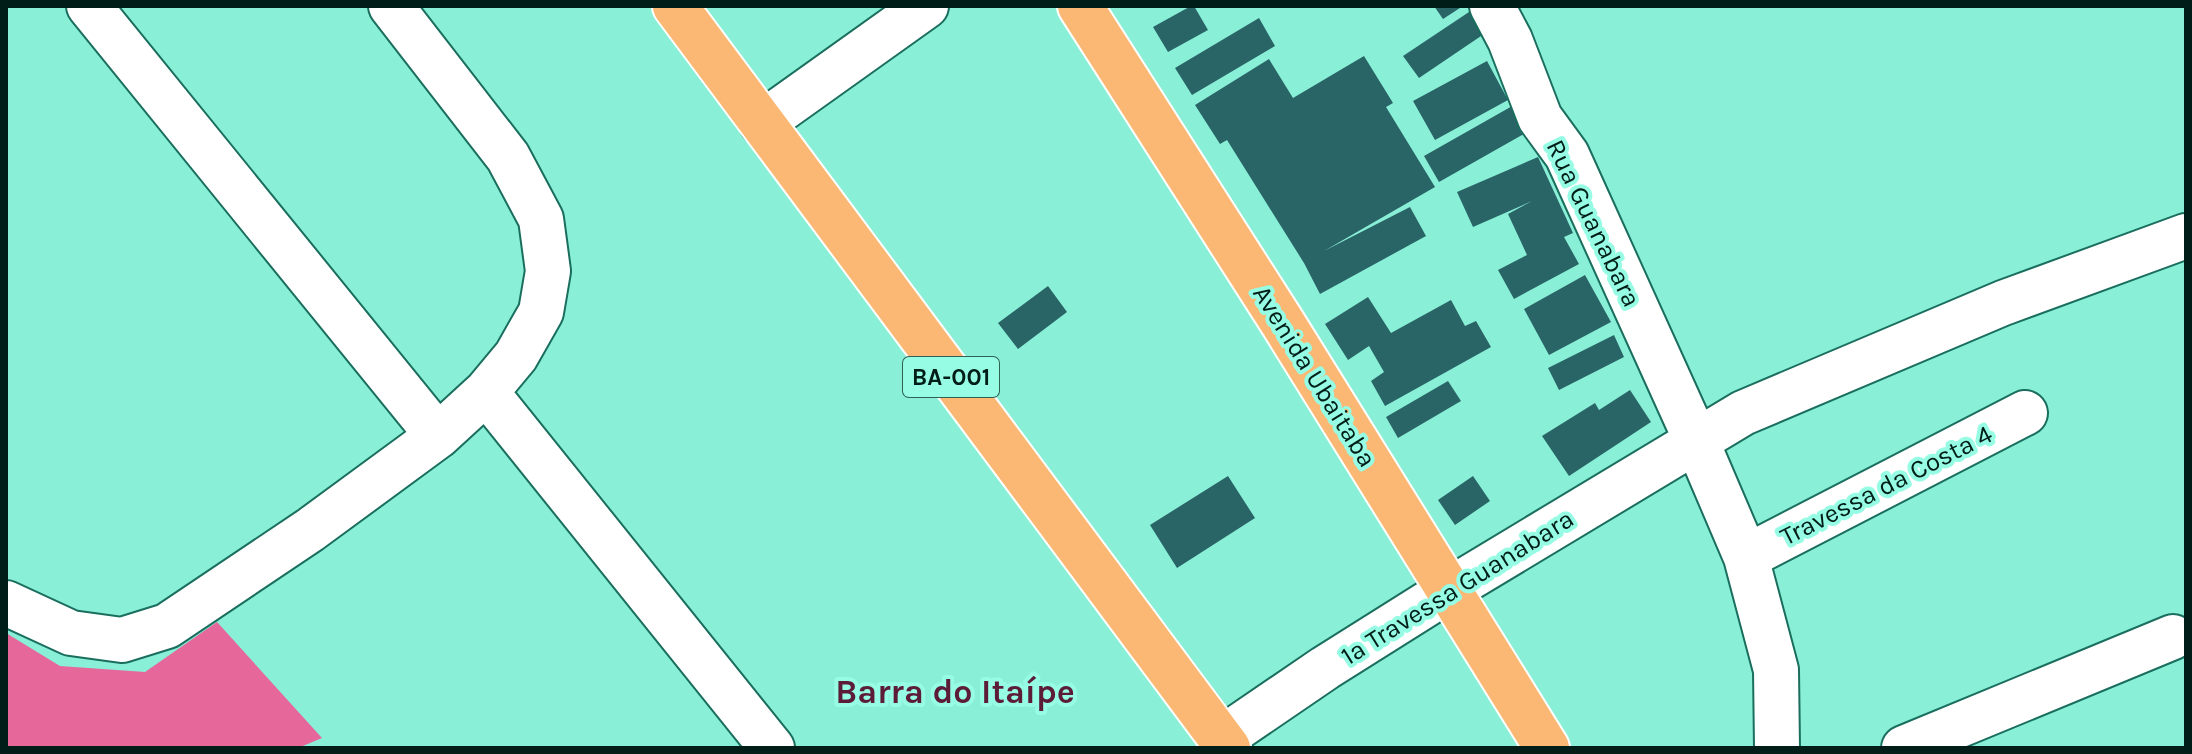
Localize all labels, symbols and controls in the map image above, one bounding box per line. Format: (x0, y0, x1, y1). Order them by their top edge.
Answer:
street label: Rua Guanabara (1540, 134, 1647, 312)
street label: Avenida Ubaitaba (1246, 280, 1383, 473)
road number: BA-001 (903, 357, 999, 397)
street label: Travessa da Costa 4 (1775, 419, 1997, 552)
street label: 1ª Travessa Guanabara (1335, 503, 1579, 672)
district label: Barra do Itaípe (835, 672, 1075, 712)

